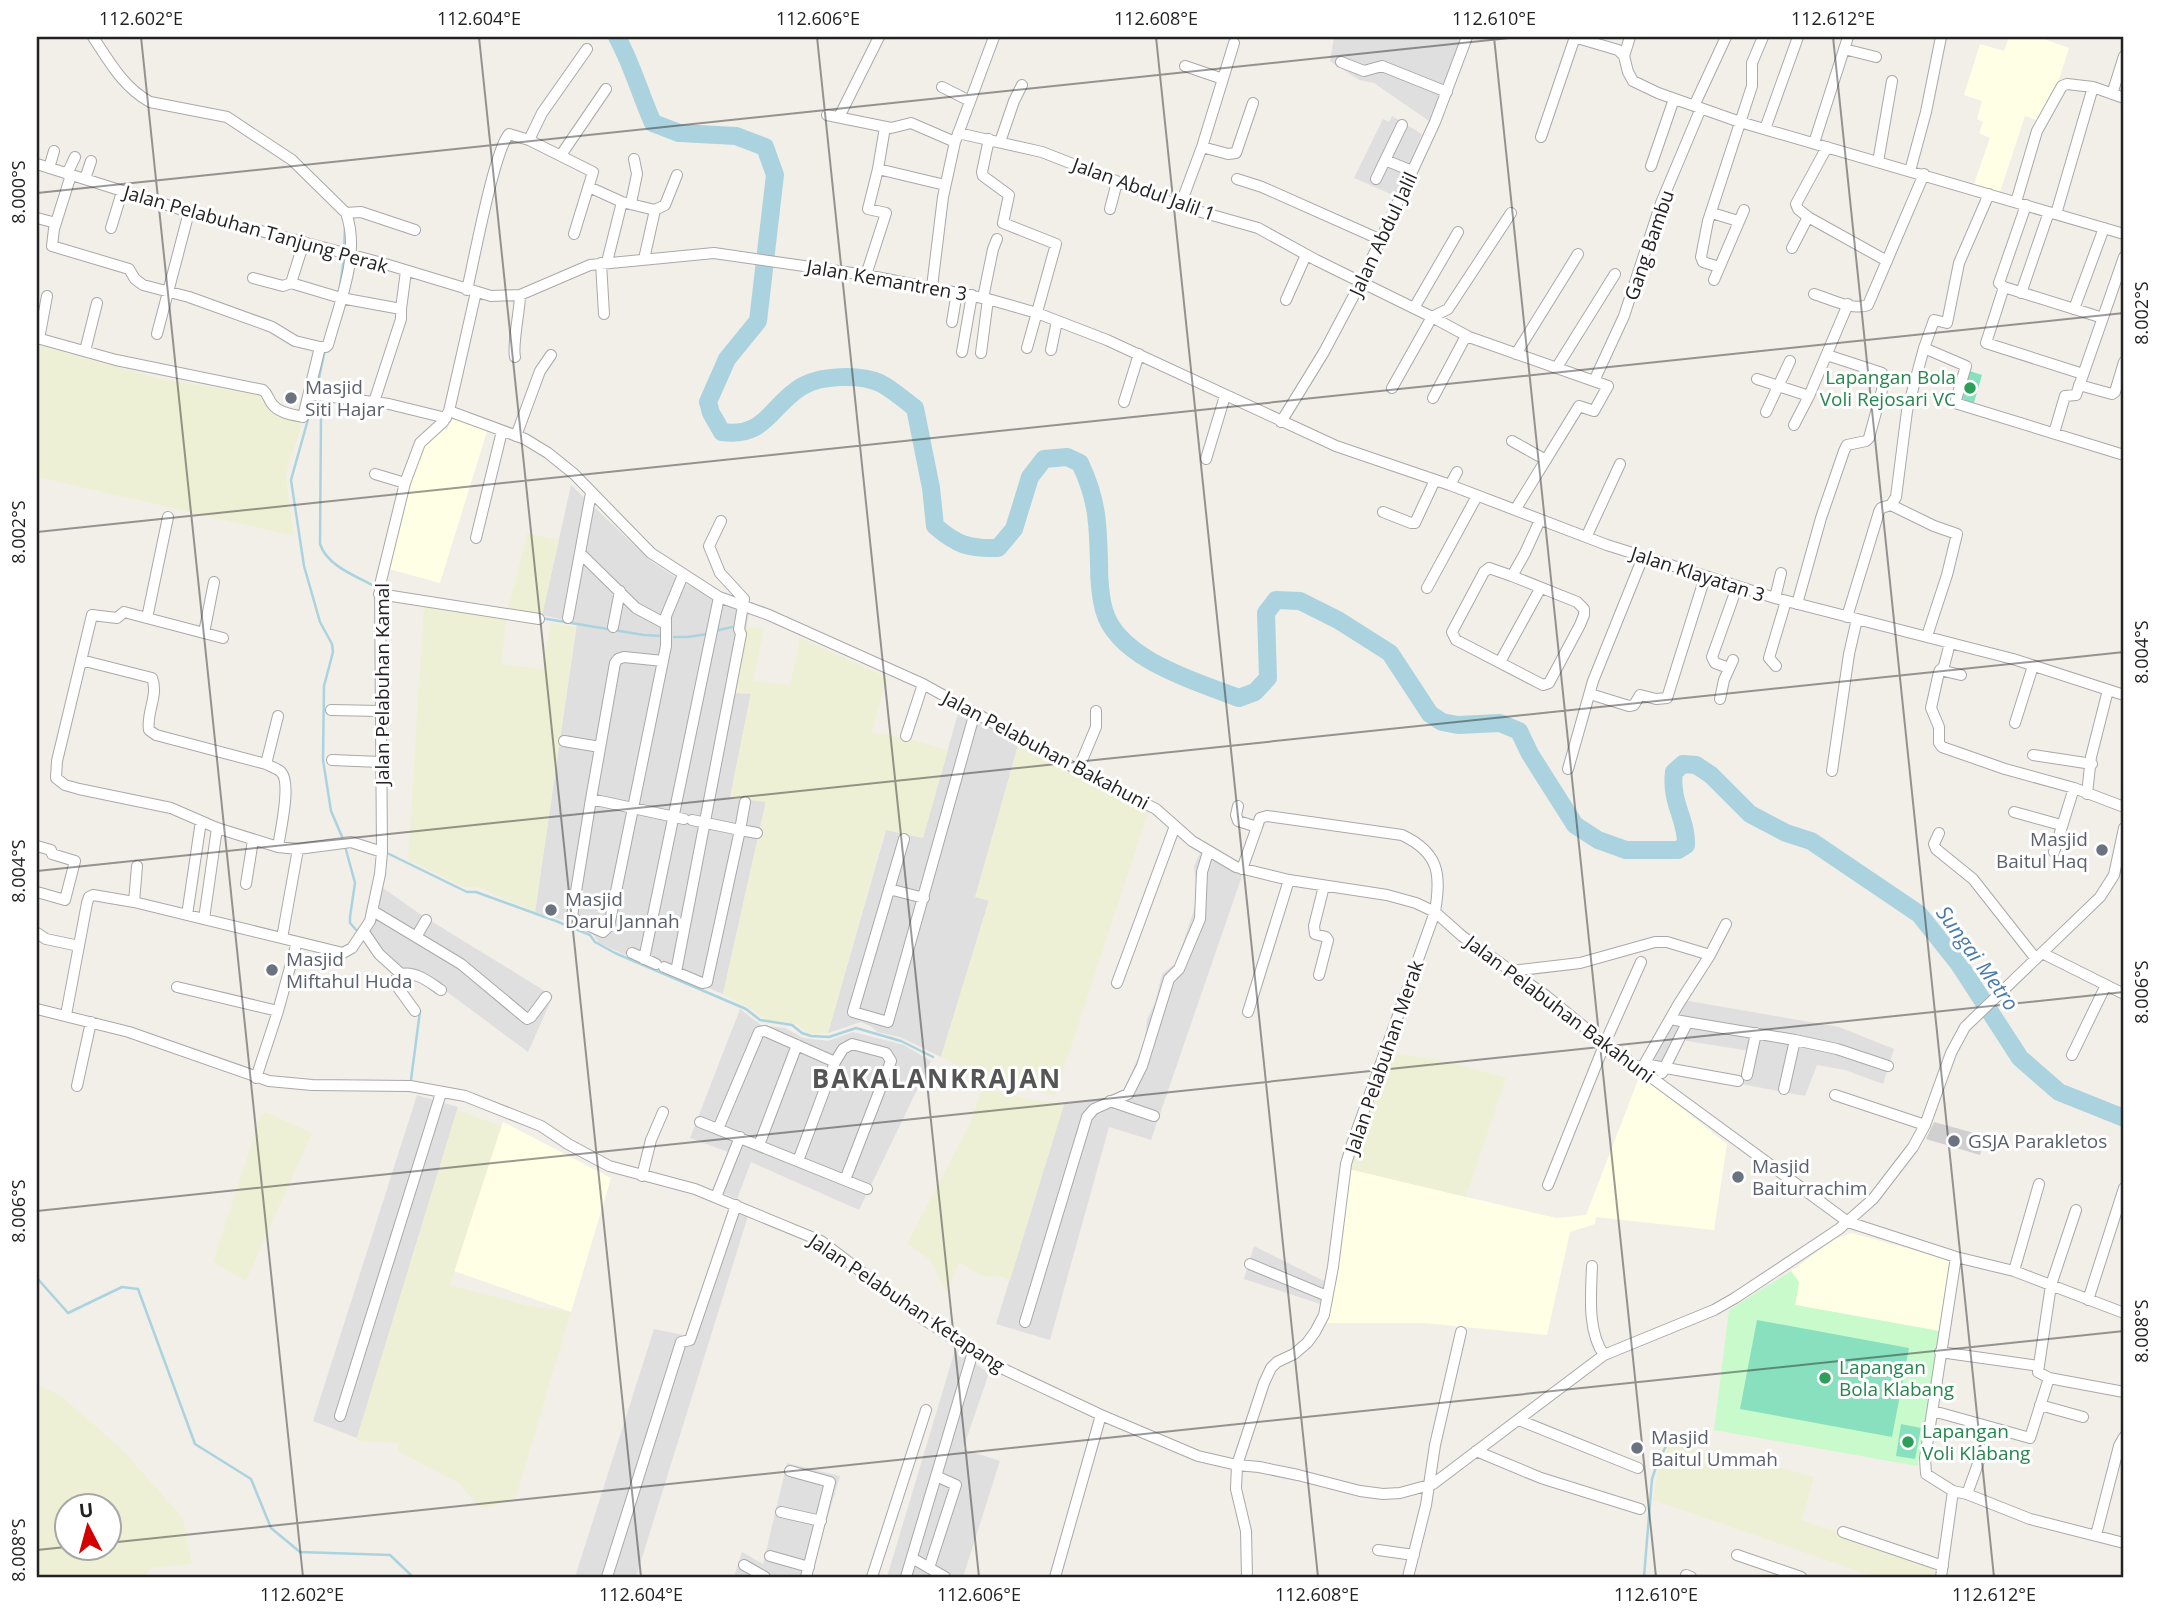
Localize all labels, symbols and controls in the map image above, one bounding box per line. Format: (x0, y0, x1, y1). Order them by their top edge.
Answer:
text: 112.602°E (99, 6, 183, 30)
text: 112.604°E (437, 6, 521, 30)
text: 112.606°E (776, 6, 860, 30)
text: 112.608°E (1114, 6, 1198, 30)
text: 112.610°E (1452, 6, 1536, 30)
text: 112.612°E (1791, 6, 1875, 30)
street label: Jalan Abdul Jalil 1 (1067, 150, 1219, 227)
text: 8.000°S (6, 160, 30, 224)
street label: Jalan Abdul Jalil (1342, 168, 1423, 302)
street label: Jalan Pelabuhan Tanjung Perak (119, 178, 391, 279)
street label: Gang Bambu (1618, 186, 1680, 304)
street label: Jalan Kemantren 3 (803, 253, 969, 307)
text: 8.002°S (2129, 281, 2153, 345)
place label: Lapangan Bola Voli Rejosari VC (1820, 364, 1956, 412)
place label: Masjid Siti Hajar (305, 374, 385, 422)
marker: Lapangan Bola Voli Rejosari VC (1962, 380, 1978, 396)
marker: Masjid Siti Hajar (283, 390, 299, 406)
text: 8.002°S (6, 500, 30, 564)
street label: Jalan Klayatan 3 (1626, 539, 1768, 608)
street label: Jalan Pelabuhan Kamal (369, 583, 395, 787)
text: 8.004°S (2129, 620, 2153, 684)
street label: Jalan Pelabuhan Bakahuni (936, 684, 1154, 816)
place label: Masjid Baitul Haq (1996, 826, 2088, 874)
text: 8.004°S (6, 839, 30, 903)
marker: Masjid Baitul Haq (2094, 842, 2110, 858)
place label: Masjid Darul Jannah (565, 886, 680, 934)
water label: Sungai Metro (1930, 900, 2026, 1016)
marker: Masjid Darul Jannah (543, 902, 559, 918)
street label: Jalan Pelabuhan Bakahuni (1459, 928, 1660, 1089)
place label: Masjid Miftahul Huda (286, 946, 413, 994)
street label: Jalan Pelabuhan Merak (1338, 957, 1429, 1159)
text: 8.006°S (2129, 960, 2153, 1024)
marker: Masjid Miftahul Huda (264, 962, 280, 978)
district label: BAKALANKRAJAN (812, 1060, 1062, 1096)
place label: GSJA Parakletos (1968, 1128, 2107, 1154)
marker: GSJA Parakletos (1946, 1133, 1962, 1149)
place label: Masjid Baiturrachim (1752, 1153, 1867, 1201)
marker: Masjid Baiturrachim (1730, 1169, 1746, 1185)
text: 8.006°S (6, 1179, 30, 1243)
street label: Jalan Pelabuhan Ketapang (802, 1227, 1010, 1378)
text: 8.008°S (2129, 1299, 2153, 1363)
place label: Lapangan Bola Klabang (1839, 1354, 1954, 1402)
marker: Lapangan Bola Klabang (1817, 1370, 1833, 1386)
place label: Lapangan Voli Klabang (1922, 1418, 2030, 1466)
place label: Masjid Baitul Ummah (1651, 1424, 1778, 1472)
marker: Lapangan Voli Klabang (1900, 1434, 1916, 1450)
marker: Masjid Baitul Ummah (1629, 1440, 1645, 1456)
north arrow (52, 1492, 122, 1562)
text: U (78, 1496, 95, 1524)
text: 8.008°S (6, 1518, 30, 1582)
text: 112.602°E (260, 1582, 344, 1606)
text: 112.604°E (599, 1582, 683, 1606)
text: 112.606°E (937, 1582, 1021, 1606)
text: 112.608°E (1275, 1582, 1359, 1606)
text: 112.610°E (1614, 1582, 1698, 1606)
text: 112.612°E (1952, 1582, 2036, 1606)

